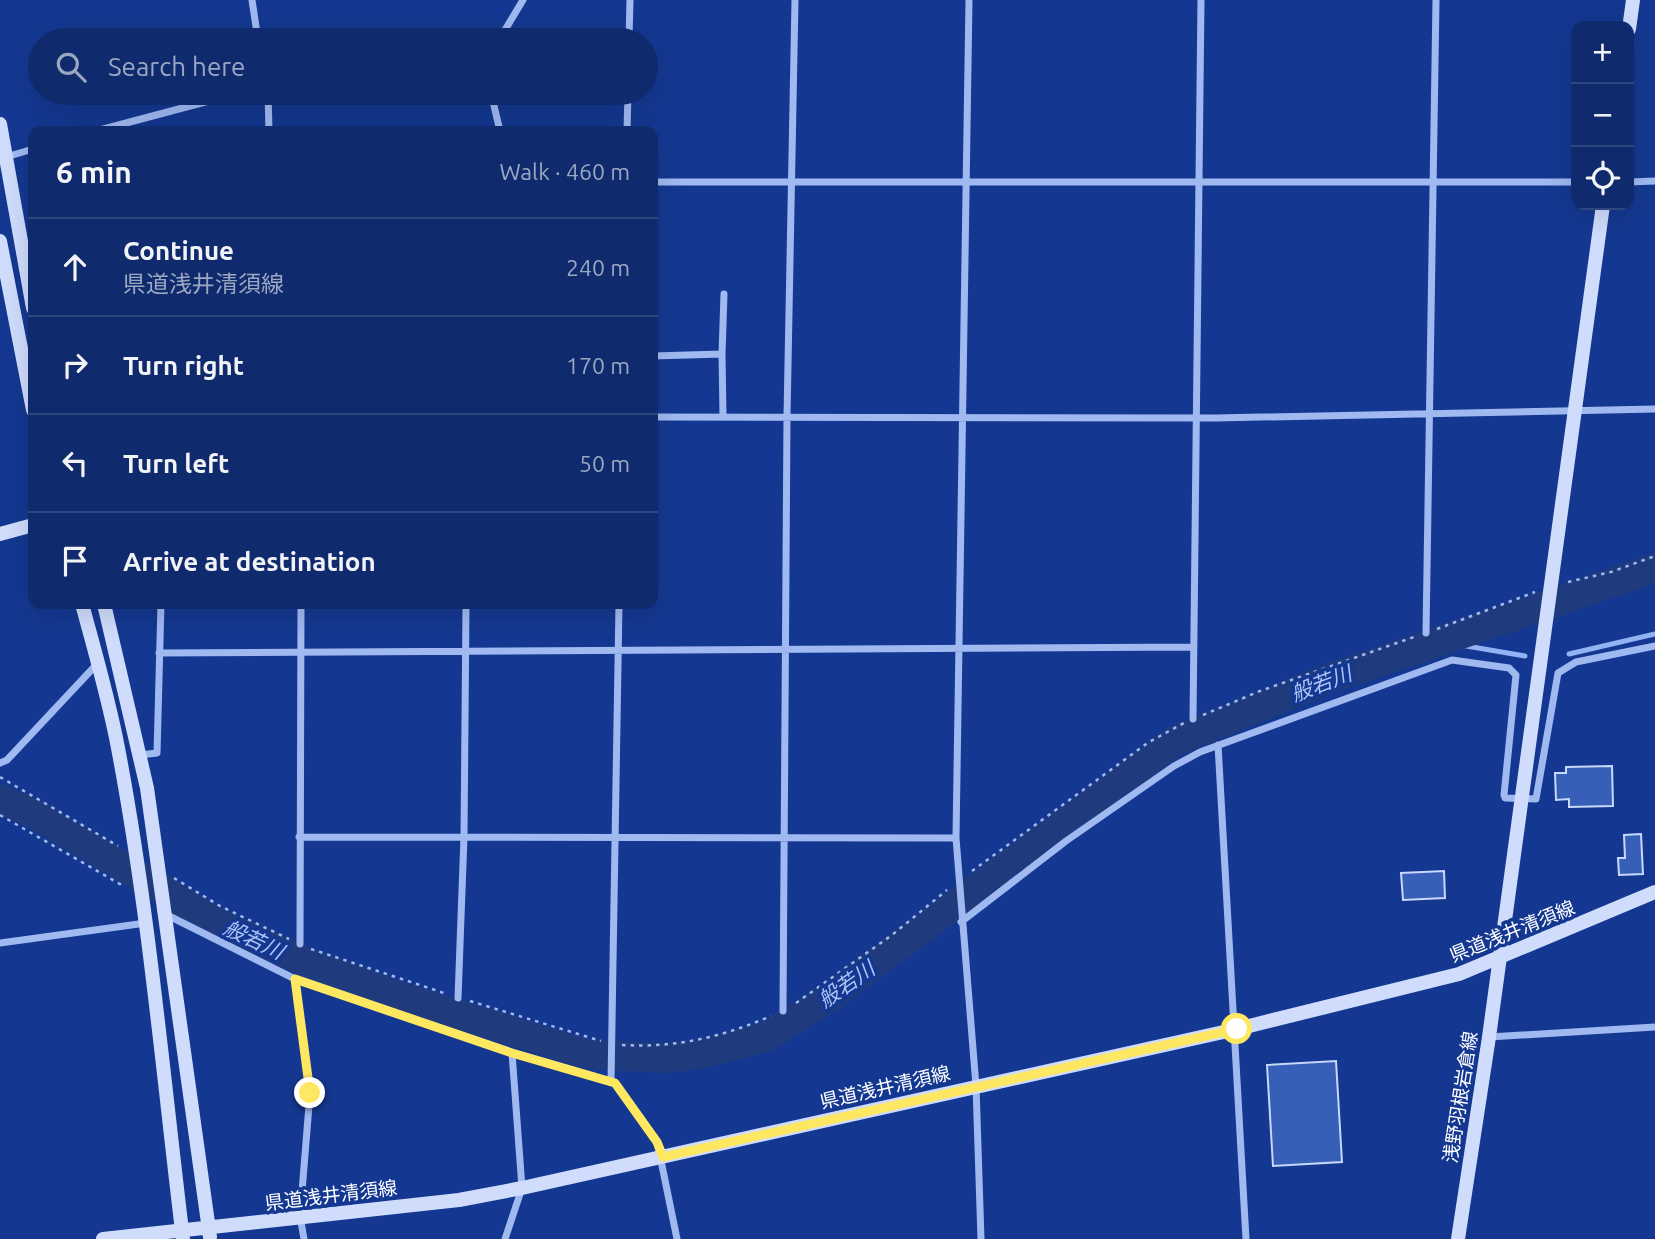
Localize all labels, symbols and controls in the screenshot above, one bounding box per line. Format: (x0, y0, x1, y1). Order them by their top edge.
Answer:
map controls (1571, 21, 1634, 210)
button: + (1571, 21, 1634, 84)
search box (28, 28, 658, 105)
icon: search (52, 48, 90, 86)
text: Search here (108, 52, 245, 81)
button: − (1571, 84, 1634, 147)
button: locate (1571, 147, 1634, 210)
text: 6 min (56, 155, 132, 189)
text: Walk · 460 m (499, 159, 630, 184)
text: Continue (123, 236, 234, 265)
icon: ahead (56, 248, 94, 286)
text: 240 m (566, 255, 630, 280)
text: 県道浅井清須線 (123, 271, 284, 296)
icon: right (56, 346, 94, 384)
text: Turn right (123, 351, 244, 380)
text: 170 m (566, 353, 630, 378)
icon: left (56, 444, 94, 482)
text: Turn left (123, 449, 229, 478)
text: 50 m (579, 451, 630, 476)
icon: arrive (56, 542, 94, 580)
text: Arrive at destination (123, 547, 376, 576)
water label: 般若川 (1287, 660, 1357, 705)
street label: 県道浅井清須線 (1446, 896, 1578, 966)
water label: 般若川 (220, 915, 289, 964)
water label: 般若川 (813, 955, 880, 1012)
route start (1221, 1013, 1252, 1044)
street label: 浅野羽根岩倉線 (1439, 1030, 1481, 1164)
street label: 県道浅井清須線 (818, 1061, 952, 1113)
route end (294, 1077, 325, 1108)
street label: 県道浅井清須線 (264, 1176, 398, 1214)

